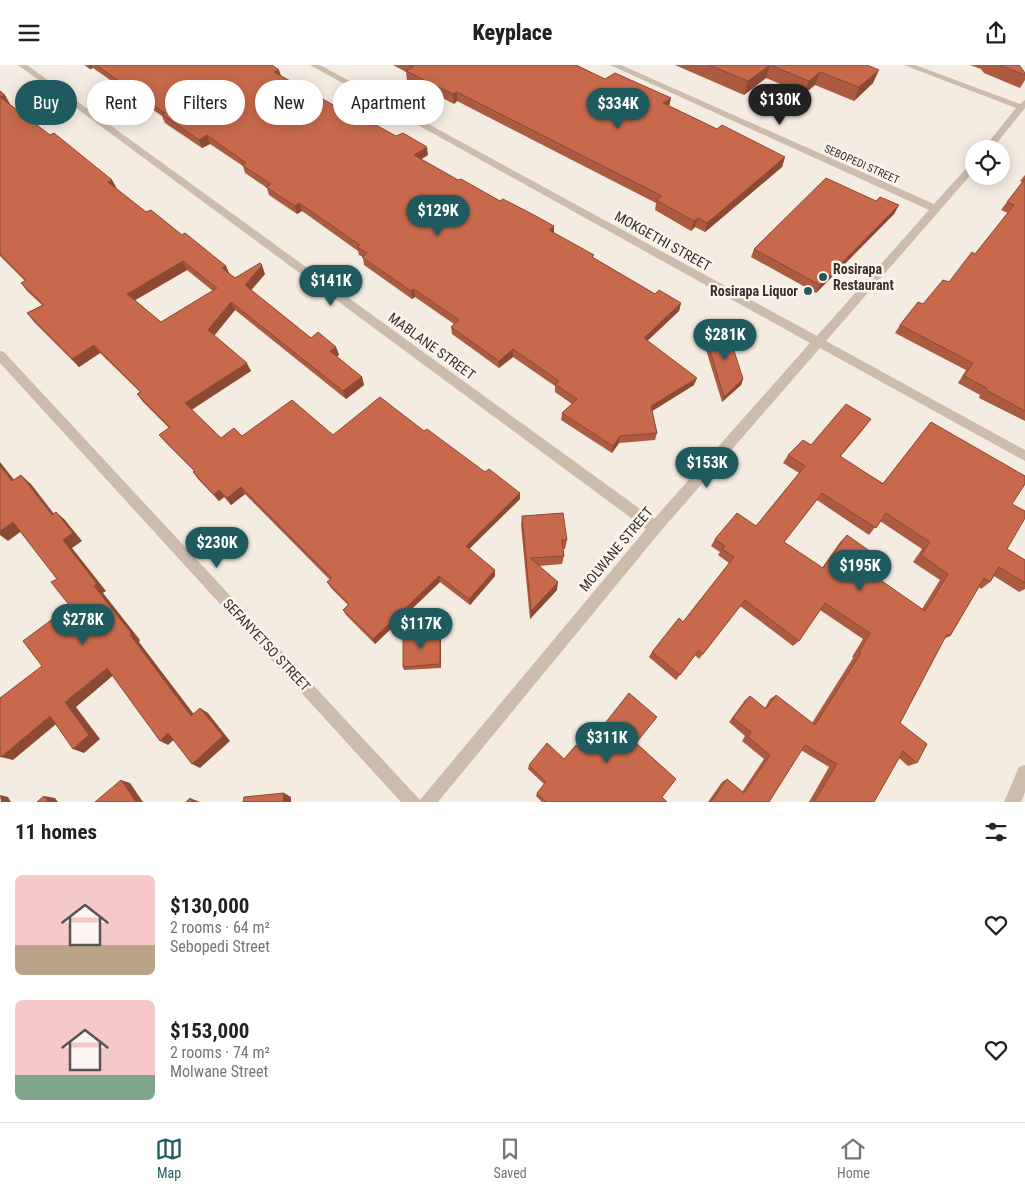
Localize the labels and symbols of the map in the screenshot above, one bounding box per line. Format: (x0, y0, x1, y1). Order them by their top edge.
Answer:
pin: $130K (745, 83, 815, 126)
pin: $334K (583, 87, 653, 130)
street label: SEBOPEDI STREET (822, 142, 902, 187)
pin: $129K (403, 195, 473, 237)
street label: MOKGETHI STREET (612, 208, 714, 274)
place label: Rosirapa Restaurant (833, 261, 894, 293)
pin: $141K (296, 265, 366, 307)
marker: Rosirapa Restaurant (817, 271, 829, 283)
place label: Rosirapa Liquor (710, 283, 798, 299)
marker: Rosirapa Liquor (802, 285, 814, 297)
street label: MABLANE STREET (385, 309, 479, 383)
pin: $281K (690, 319, 760, 361)
pin: $153K (672, 447, 742, 489)
street label: MOLWANE STREET (576, 504, 656, 594)
pin: $230K (182, 527, 252, 569)
pin: $195K (825, 549, 895, 592)
street label: SEFANYETSO STREET (220, 596, 314, 694)
pin: $278K (48, 603, 118, 646)
pin: $117K (386, 607, 456, 650)
pin: $311K (572, 721, 642, 764)

